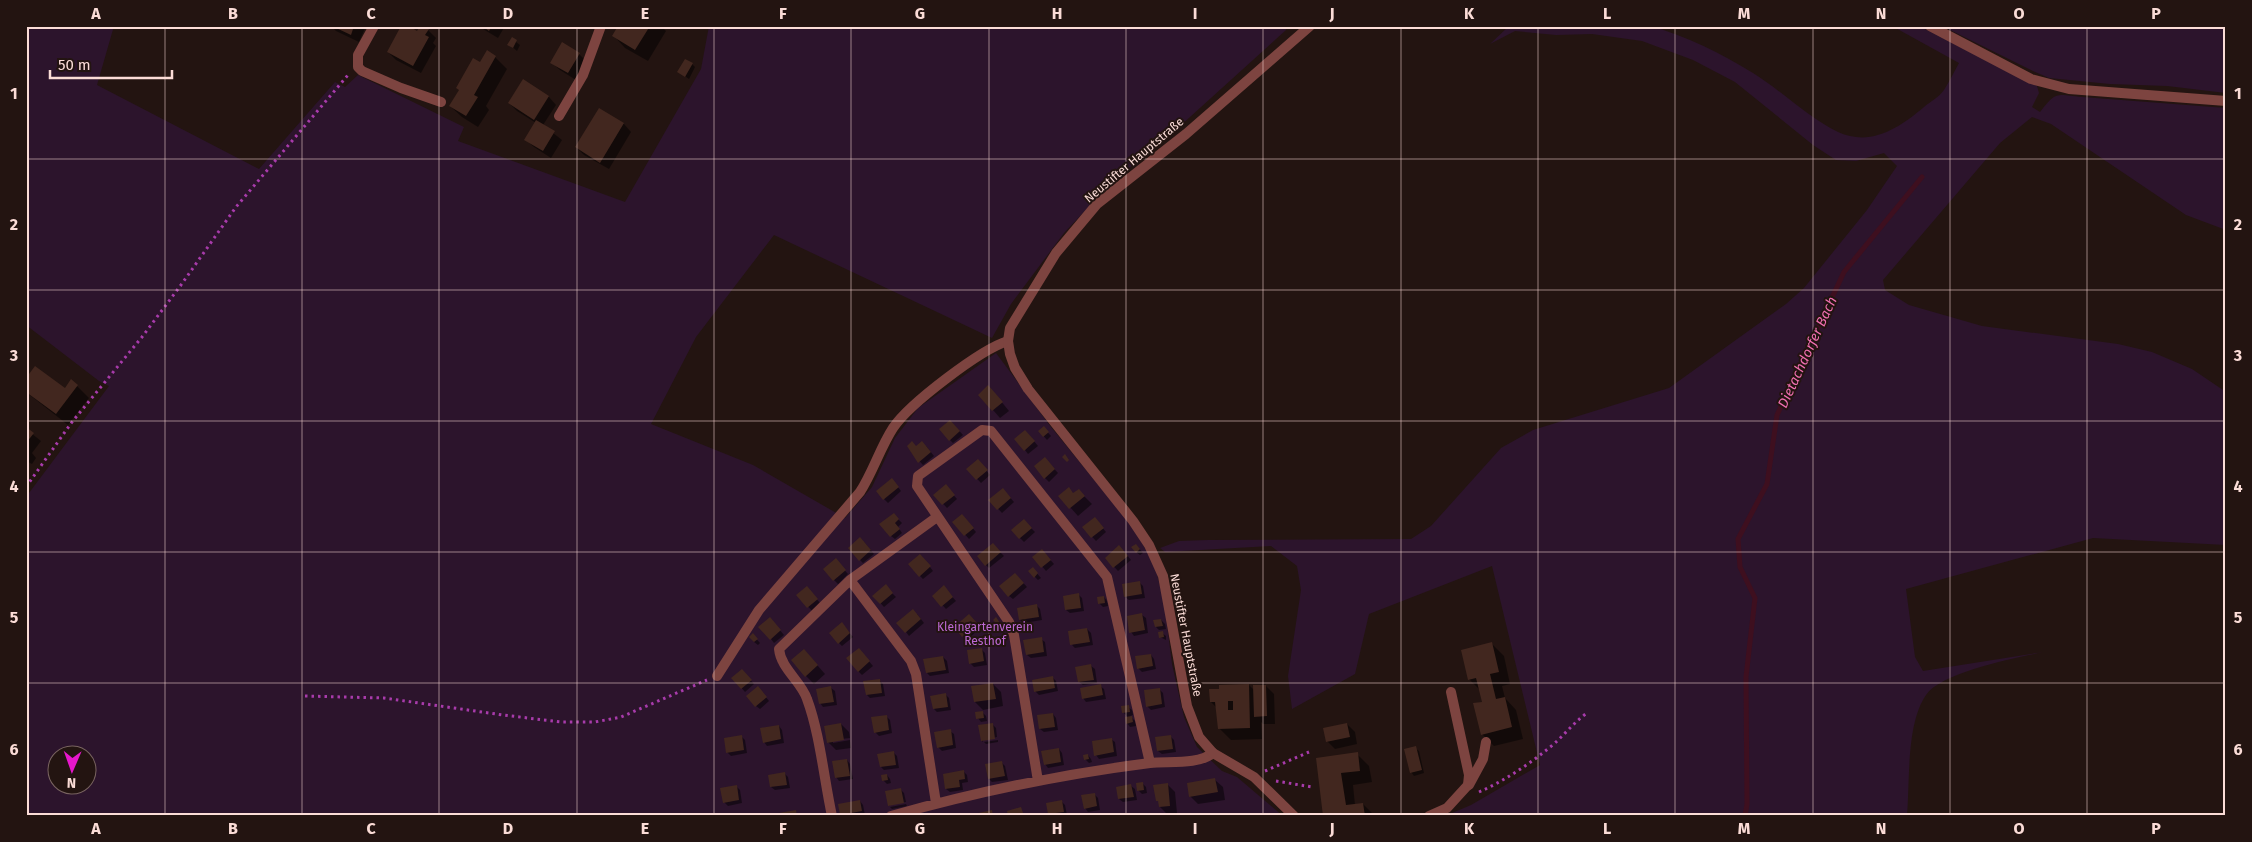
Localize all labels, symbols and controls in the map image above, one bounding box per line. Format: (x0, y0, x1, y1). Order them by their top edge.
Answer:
text: A (90, 4, 101, 23)
text: B (228, 4, 238, 23)
text: C (366, 4, 376, 23)
text: D (503, 4, 513, 23)
text: E (641, 4, 649, 23)
text: F (779, 4, 787, 23)
text: G (915, 4, 925, 23)
text: H (1052, 4, 1062, 23)
text: I (1193, 4, 1197, 23)
text: J (1328, 4, 1335, 23)
text: K (1464, 4, 1475, 23)
text: L (1603, 4, 1611, 23)
text: M (1738, 4, 1751, 23)
text: N (1876, 4, 1886, 23)
text: O (2013, 4, 2025, 23)
text: P (2151, 4, 2161, 23)
scale bar (50, 48, 172, 80)
text: 50 m (58, 56, 91, 74)
text: 1 (10, 84, 18, 103)
text: 1 (2234, 84, 2242, 103)
street label: Neustifter Hauptstraße (1082, 114, 1186, 206)
text: 2 (10, 215, 18, 234)
text: 2 (2234, 215, 2242, 234)
water label: Dietachdorfer Bach (1774, 294, 1841, 411)
text: 3 (9, 346, 18, 365)
text: 3 (2233, 346, 2242, 365)
text: 4 (9, 477, 19, 496)
text: 4 (2233, 477, 2243, 496)
street label: Neustifter Hauptstraße (1167, 572, 1205, 698)
text: 5 (10, 608, 19, 627)
text: 5 (2234, 608, 2243, 627)
park label: Kleingartenverein Resthof (937, 620, 1033, 648)
text: 6 (9, 740, 19, 759)
text: 6 (2233, 740, 2243, 759)
north arrow (48, 744, 98, 794)
text: N (67, 774, 77, 791)
text: A (90, 819, 101, 838)
text: B (228, 819, 238, 838)
text: C (366, 819, 376, 838)
text: D (503, 819, 513, 838)
text: E (641, 819, 649, 838)
text: F (779, 819, 787, 838)
text: G (915, 819, 925, 838)
text: H (1052, 819, 1062, 838)
text: I (1193, 819, 1197, 838)
text: J (1328, 819, 1335, 838)
text: K (1464, 819, 1475, 838)
text: L (1603, 819, 1611, 838)
text: M (1738, 819, 1751, 838)
text: N (1876, 819, 1886, 838)
text: O (2013, 819, 2025, 838)
text: P (2151, 819, 2161, 838)

